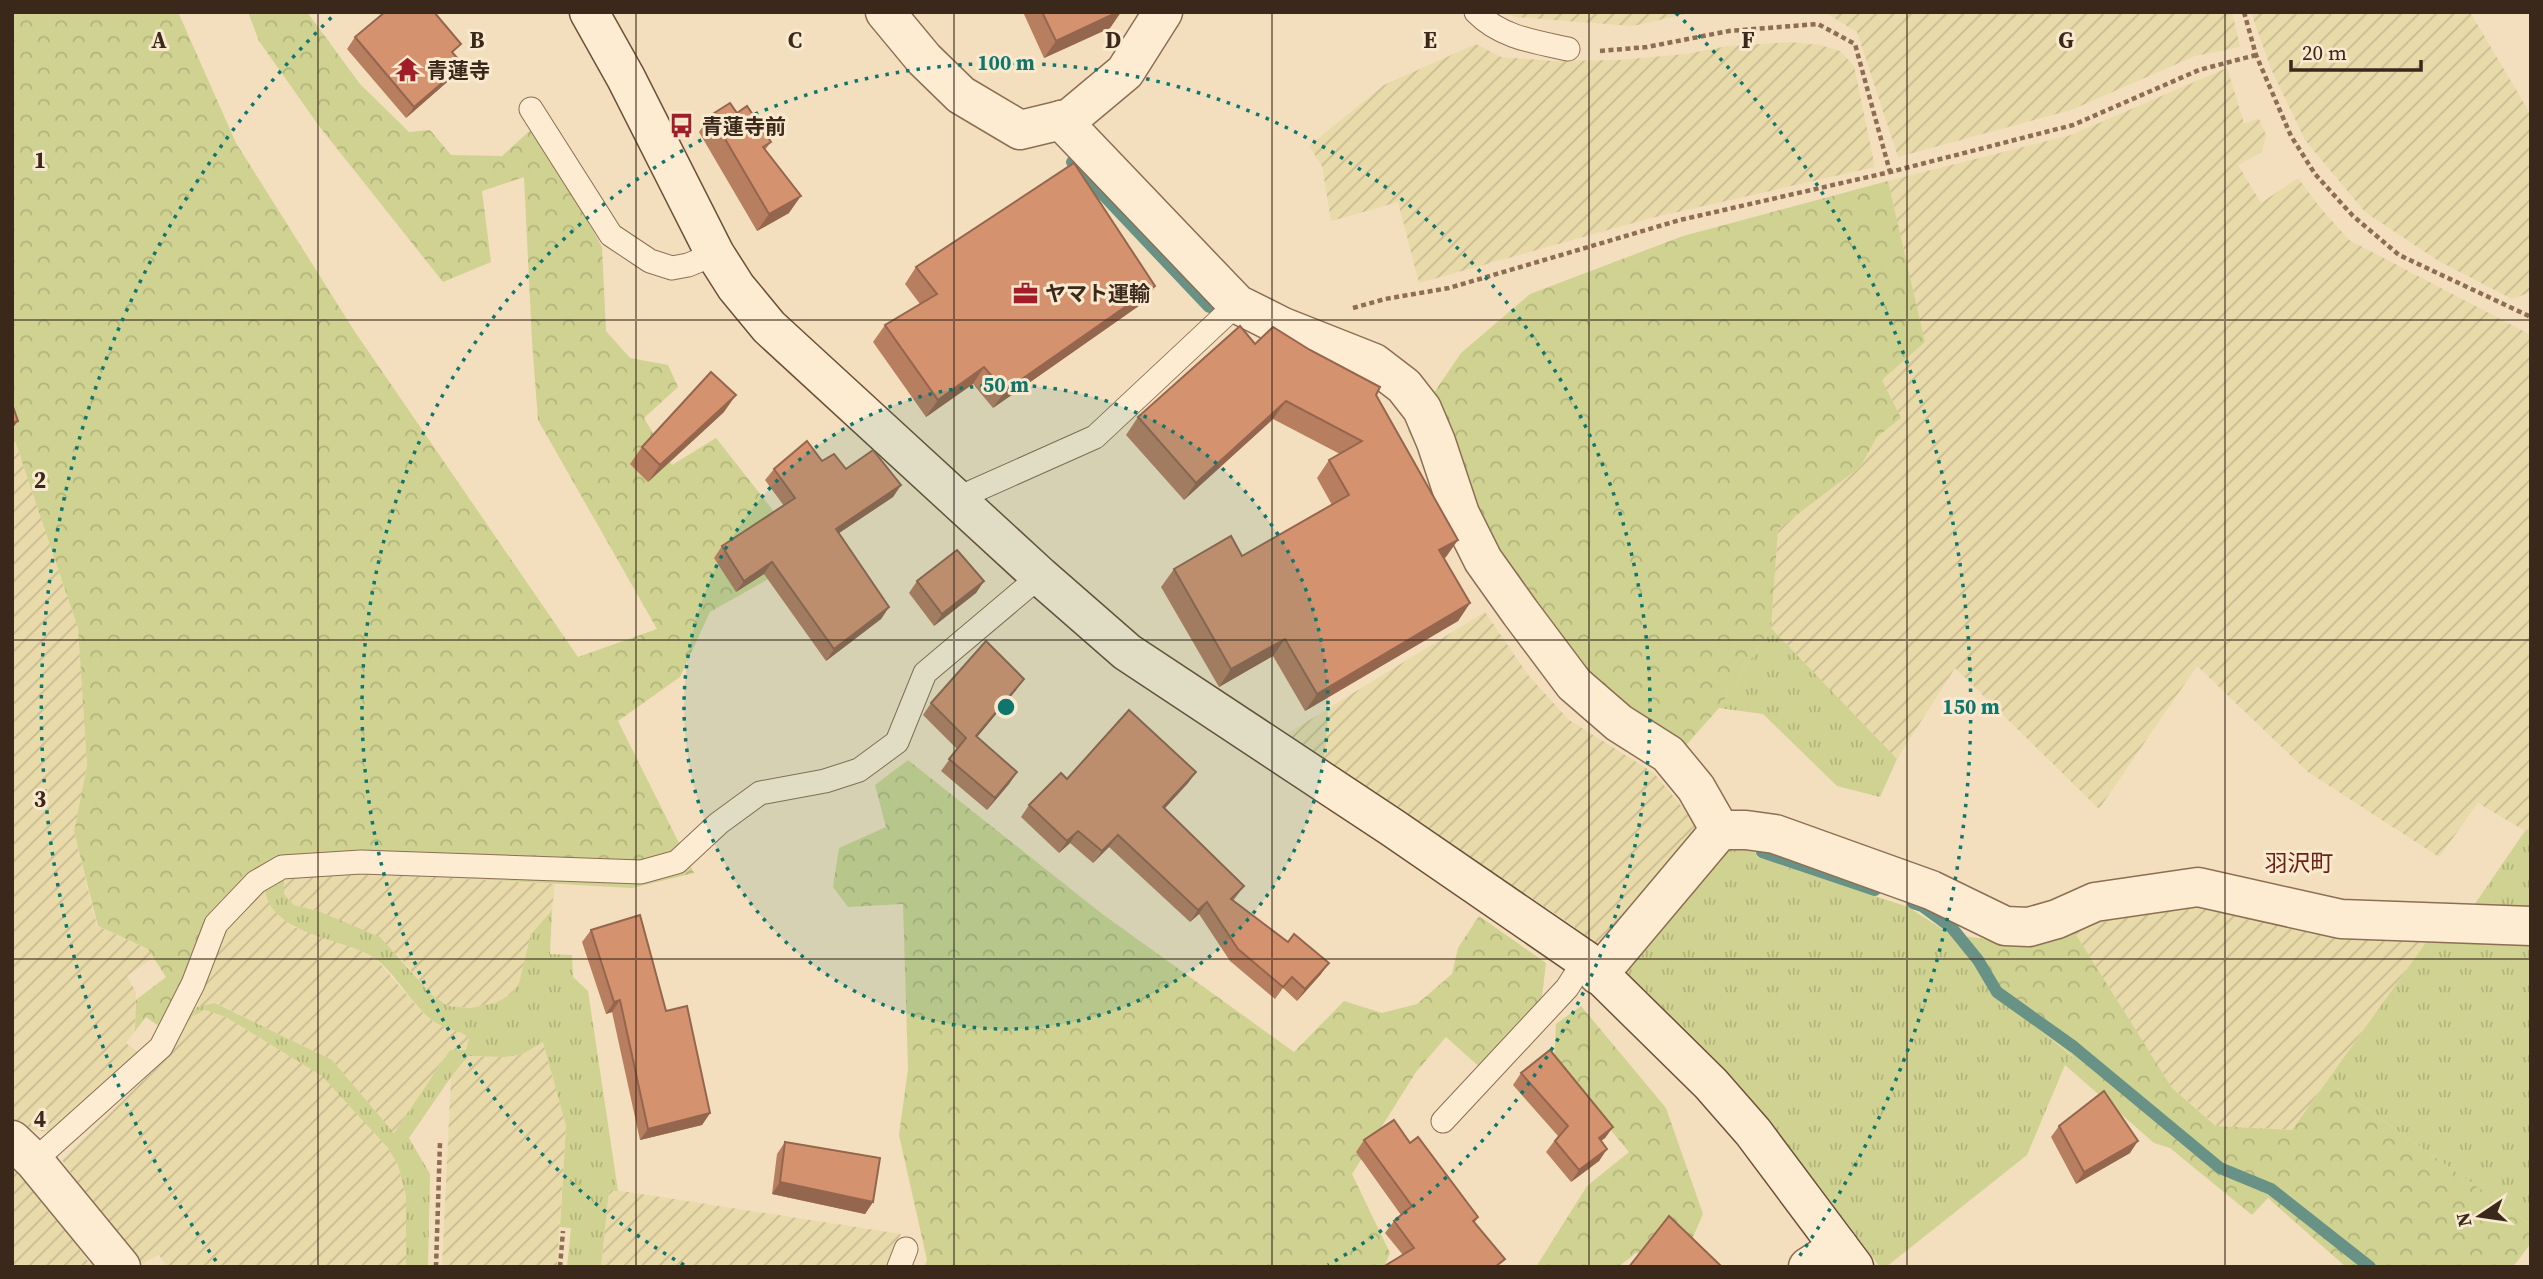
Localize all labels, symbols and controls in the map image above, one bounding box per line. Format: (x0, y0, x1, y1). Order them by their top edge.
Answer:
text: A (151, 24, 167, 56)
text: B (470, 24, 485, 56)
text: C (788, 24, 802, 56)
text: D (1105, 24, 1121, 56)
text: E (1423, 24, 1437, 56)
text: F (1741, 24, 1755, 56)
text: G (2058, 24, 2074, 56)
scale bar (2291, 28, 2420, 72)
text: 20 m (2302, 38, 2347, 67)
text: 100 m (977, 48, 1035, 77)
temple icon: 青蓮寺 (393, 56, 421, 84)
place label: 青蓮寺 (427, 56, 490, 85)
bus stop icon: 青蓮寺前 (668, 112, 696, 140)
place label: 青蓮寺前 (702, 112, 786, 141)
text: 1 (34, 144, 46, 176)
office icon: ヤマト運輸 (1011, 279, 1039, 307)
place label: ヤマト運輸 (1045, 279, 1150, 308)
text: 50 m (983, 370, 1029, 399)
text: 2 (34, 464, 46, 496)
text: 150 m (1942, 692, 2000, 721)
centre of rings (994, 695, 1018, 719)
text: 3 (34, 783, 46, 815)
district label: 羽沢町 (2265, 847, 2334, 879)
text: 4 (34, 1103, 46, 1135)
north arrow (2445, 1181, 2515, 1251)
text: N (2449, 1210, 2478, 1229)

